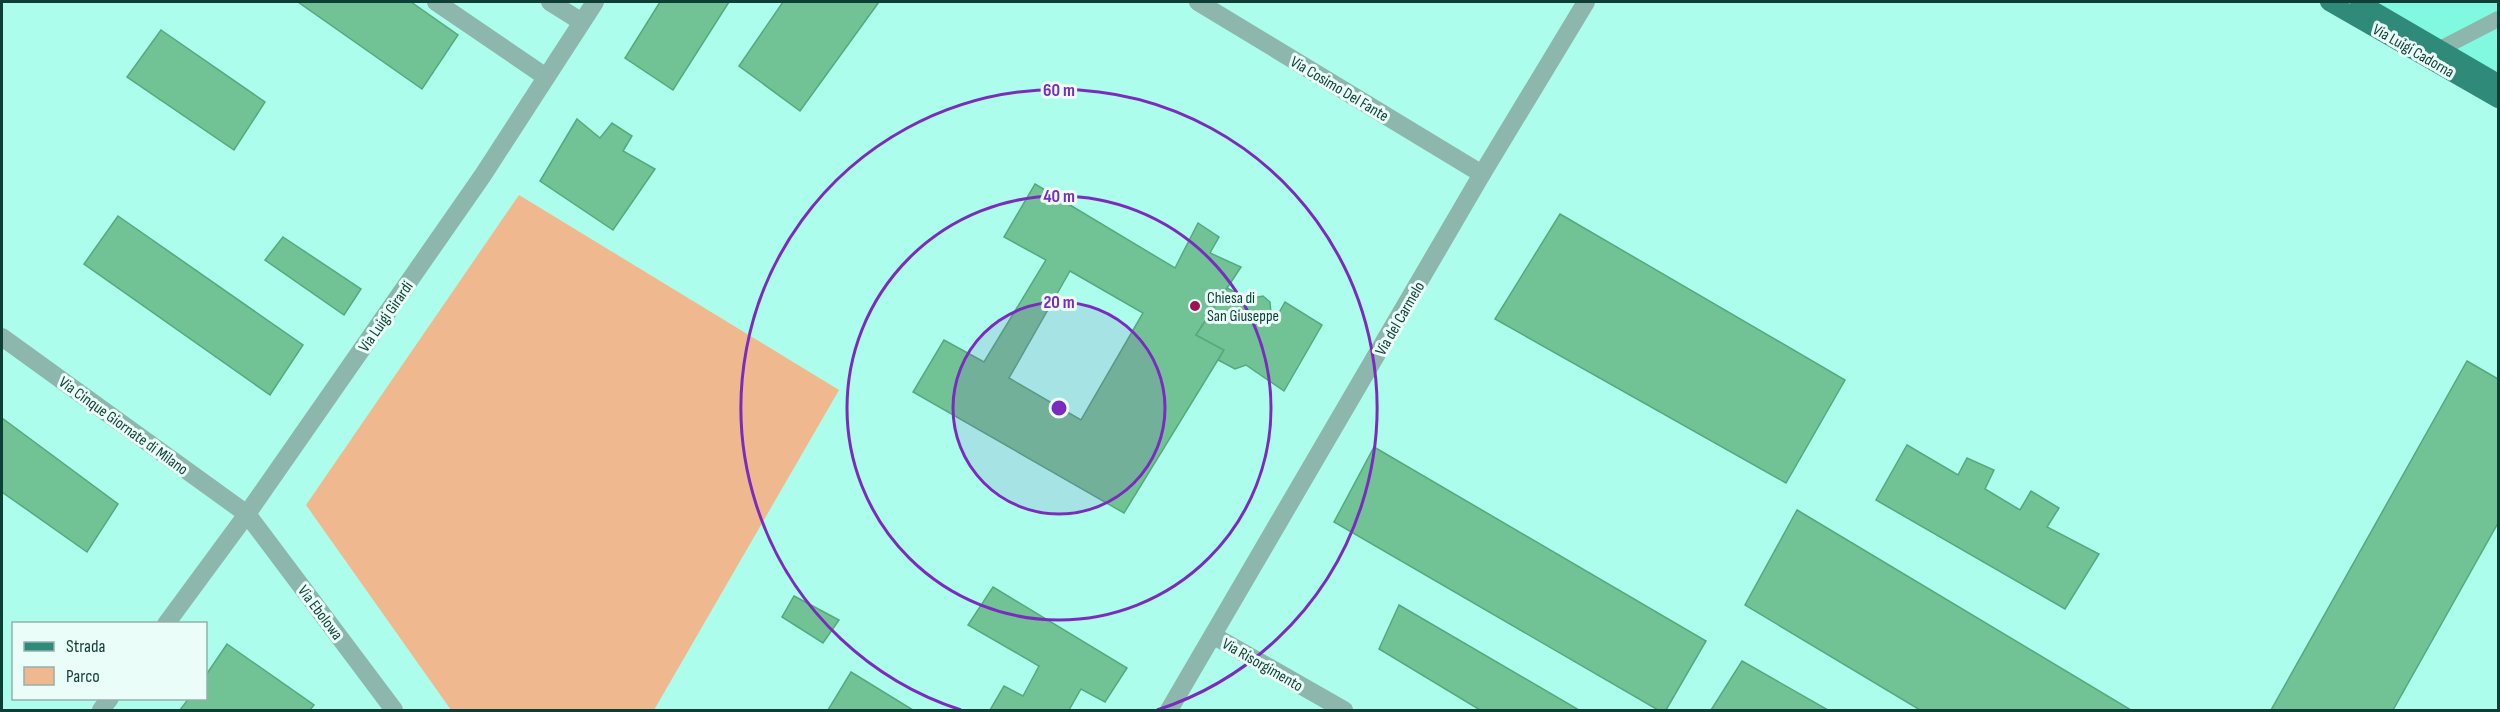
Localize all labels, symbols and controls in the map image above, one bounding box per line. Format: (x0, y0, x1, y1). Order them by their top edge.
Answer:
street label: Via Luigi Cadorna (2369, 20, 2457, 82)
street label: Via Cosimo Del Fante (1287, 53, 1392, 126)
text: 60 m (1043, 80, 1075, 101)
text: 40 m (1043, 186, 1075, 207)
street label: Via Luigi Girardi (355, 278, 417, 356)
street label: Via del Carmelo (1372, 278, 1429, 359)
place label: Chiesa di San Giuseppe (1207, 289, 1279, 326)
text: 20 m (1043, 292, 1075, 313)
marker: Chiesa di San Giuseppe (1188, 299, 1202, 313)
street label: Via Cinque Giornate di Milano (55, 373, 191, 479)
centre of rings (1049, 398, 1069, 418)
street label: Via Ebolowa (293, 582, 346, 644)
legend (12, 622, 207, 700)
street label: Via Risorgimento (1218, 635, 1306, 696)
text: Strada (66, 636, 106, 657)
text: Parco (66, 666, 100, 687)

